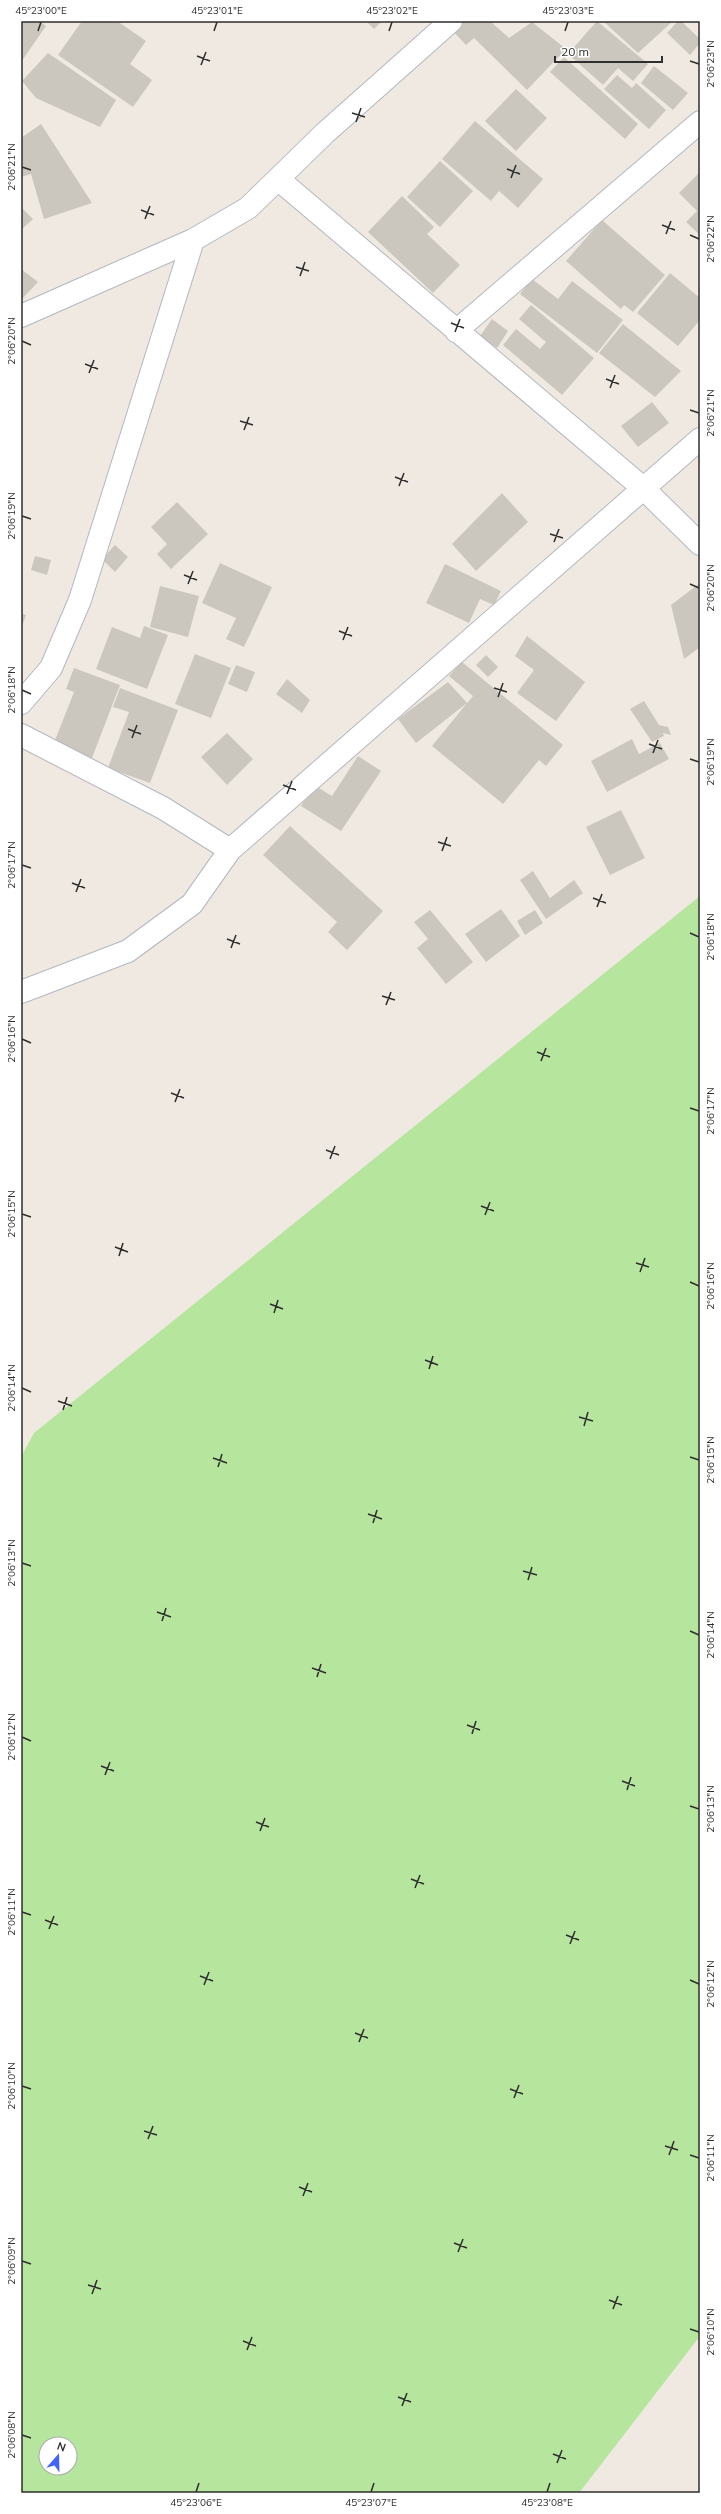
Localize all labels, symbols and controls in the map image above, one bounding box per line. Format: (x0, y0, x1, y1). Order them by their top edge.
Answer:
text: 45°23'00"E (15, 4, 67, 17)
text: 45°23'01"E (191, 4, 243, 17)
text: 45°23'02"E (366, 4, 418, 17)
text: 45°23'03"E (542, 4, 594, 17)
scale bar (555, 38, 662, 64)
text: 2°06'23"N (704, 40, 717, 88)
text: 20 m (561, 44, 589, 59)
text: 2°06'21"N (5, 143, 18, 191)
text: 2°06'22"N (704, 215, 717, 263)
text: 2°06'20"N (5, 317, 18, 365)
text: 2°06'21"N (704, 389, 717, 437)
text: 2°06'19"N (5, 492, 18, 540)
text: 2°06'20"N (704, 564, 717, 612)
text: 2°06'18"N (5, 666, 18, 714)
text: 2°06'19"N (704, 738, 717, 786)
text: 2°06'17"N (5, 841, 18, 889)
text: 2°06'18"N (704, 913, 717, 961)
text: 2°06'16"N (5, 1015, 18, 1063)
text: 2°06'17"N (704, 1087, 717, 1135)
text: 2°06'15"N (5, 1190, 18, 1238)
text: 2°06'16"N (704, 1262, 717, 1310)
text: 2°06'14"N (5, 1364, 18, 1412)
text: 2°06'15"N (704, 1436, 717, 1484)
text: 2°06'13"N (5, 1539, 18, 1587)
text: 2°06'14"N (704, 1611, 717, 1659)
text: 2°06'12"N (5, 1713, 18, 1761)
text: 2°06'13"N (704, 1785, 717, 1833)
text: 2°06'11"N (5, 1888, 18, 1936)
text: 2°06'12"N (704, 1960, 717, 2008)
text: 2°06'10"N (5, 2062, 18, 2110)
text: 2°06'11"N (704, 2134, 717, 2182)
text: 2°06'09"N (5, 2237, 18, 2285)
text: 2°06'10"N (704, 2308, 717, 2356)
text: 2°06'08"N (5, 2411, 18, 2459)
north arrow (38, 2436, 78, 2476)
text: N (55, 2439, 68, 2455)
text: 45°23'06"E (170, 2496, 222, 2509)
text: 45°23'07"E (345, 2496, 397, 2509)
text: 45°23'08"E (521, 2496, 573, 2509)

